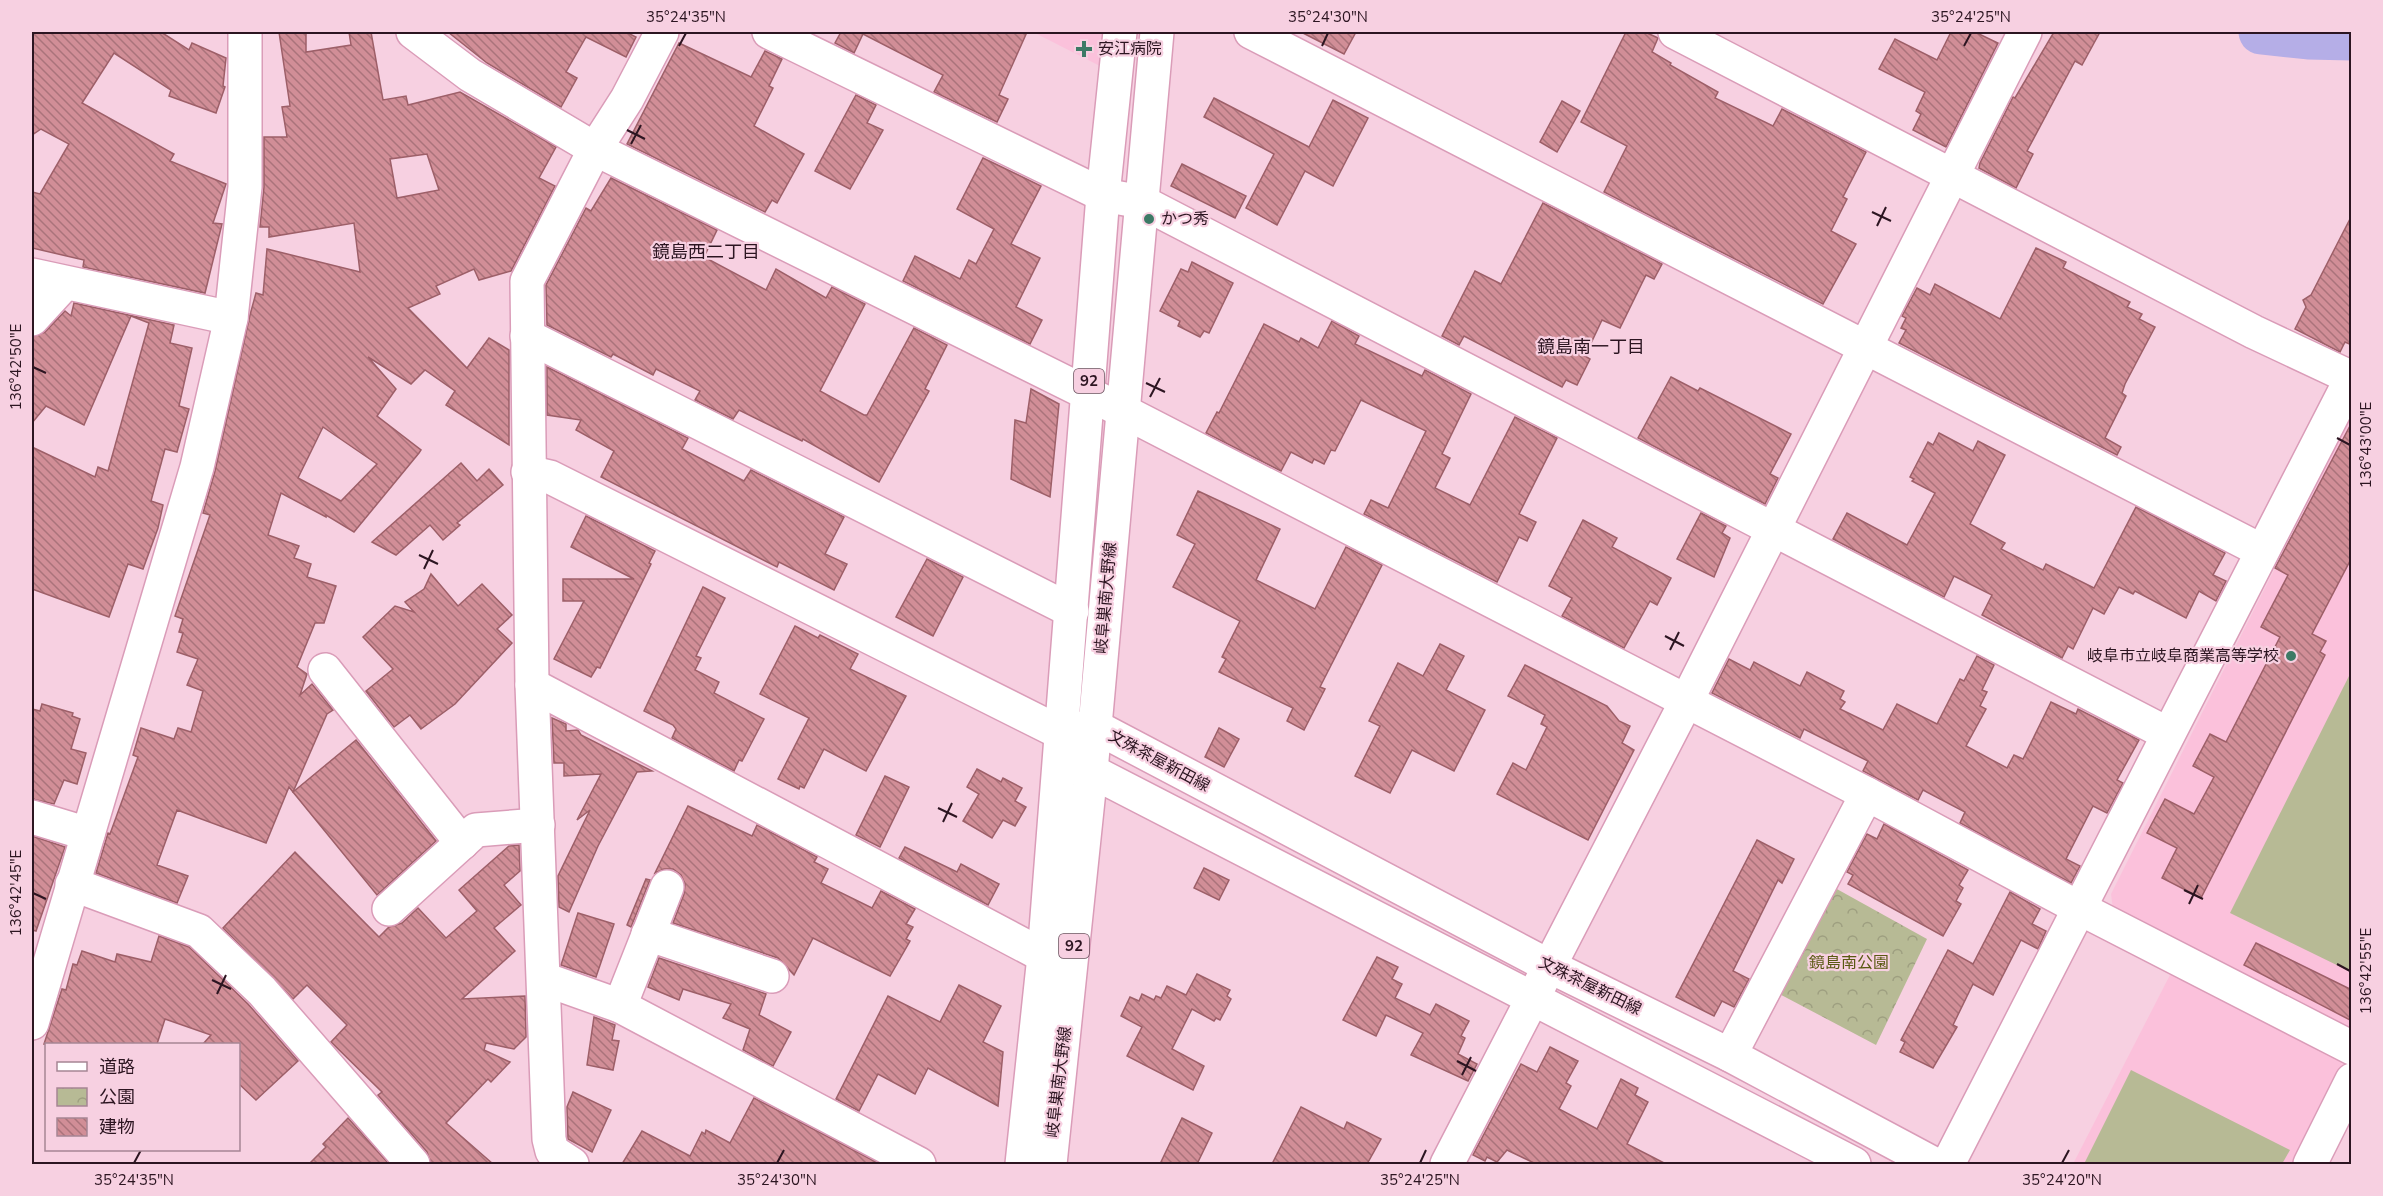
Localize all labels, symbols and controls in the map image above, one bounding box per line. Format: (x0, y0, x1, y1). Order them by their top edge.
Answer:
text: 35°24'35"N (646, 7, 726, 27)
text: 35°24'30"N (1288, 7, 1368, 27)
text: 35°24'25"N (1931, 7, 2011, 27)
place label: 安江病院 (1098, 38, 1162, 60)
marker: 安江病院 (1075, 40, 1093, 58)
place label: かつ秀 (1161, 208, 1209, 230)
marker: かつ秀 (1142, 212, 1156, 226)
district label: 鏡島西二丁目 (652, 240, 760, 264)
text: 136°42'50"E (6, 324, 26, 410)
district label: 鏡島南一丁目 (1537, 335, 1645, 359)
road number: 92 (1074, 369, 1104, 393)
text: 136°43'00"E (2356, 402, 2376, 488)
street label: 岐阜巣南大野線 (1090, 541, 1122, 655)
place label: 岐阜市立岐阜商業高等学校 (2087, 645, 2279, 667)
marker: 岐阜市立岐阜商業高等学校 (2284, 649, 2298, 663)
street label: 文殊茶屋新田線 (1104, 725, 1214, 797)
text: 136°42'45"E (6, 850, 26, 936)
text: 136°42'55"E (2356, 928, 2376, 1014)
road number: 92 (1059, 934, 1089, 958)
street label: 文殊茶屋新田線 (1535, 952, 1645, 1020)
park label: 鏡島南公園 (1809, 952, 1889, 974)
street label: 岐阜巣南大野線 (1041, 1025, 1077, 1139)
legend (45, 1043, 240, 1151)
text: 道路 (99, 1055, 135, 1079)
text: 公園 (99, 1085, 135, 1109)
text: 建物 (99, 1115, 135, 1139)
text: 35°24'35"N (94, 1170, 174, 1190)
text: 35°24'30"N (737, 1170, 817, 1190)
text: 35°24'25"N (1380, 1170, 1460, 1190)
text: 35°24'20"N (2022, 1170, 2102, 1190)

